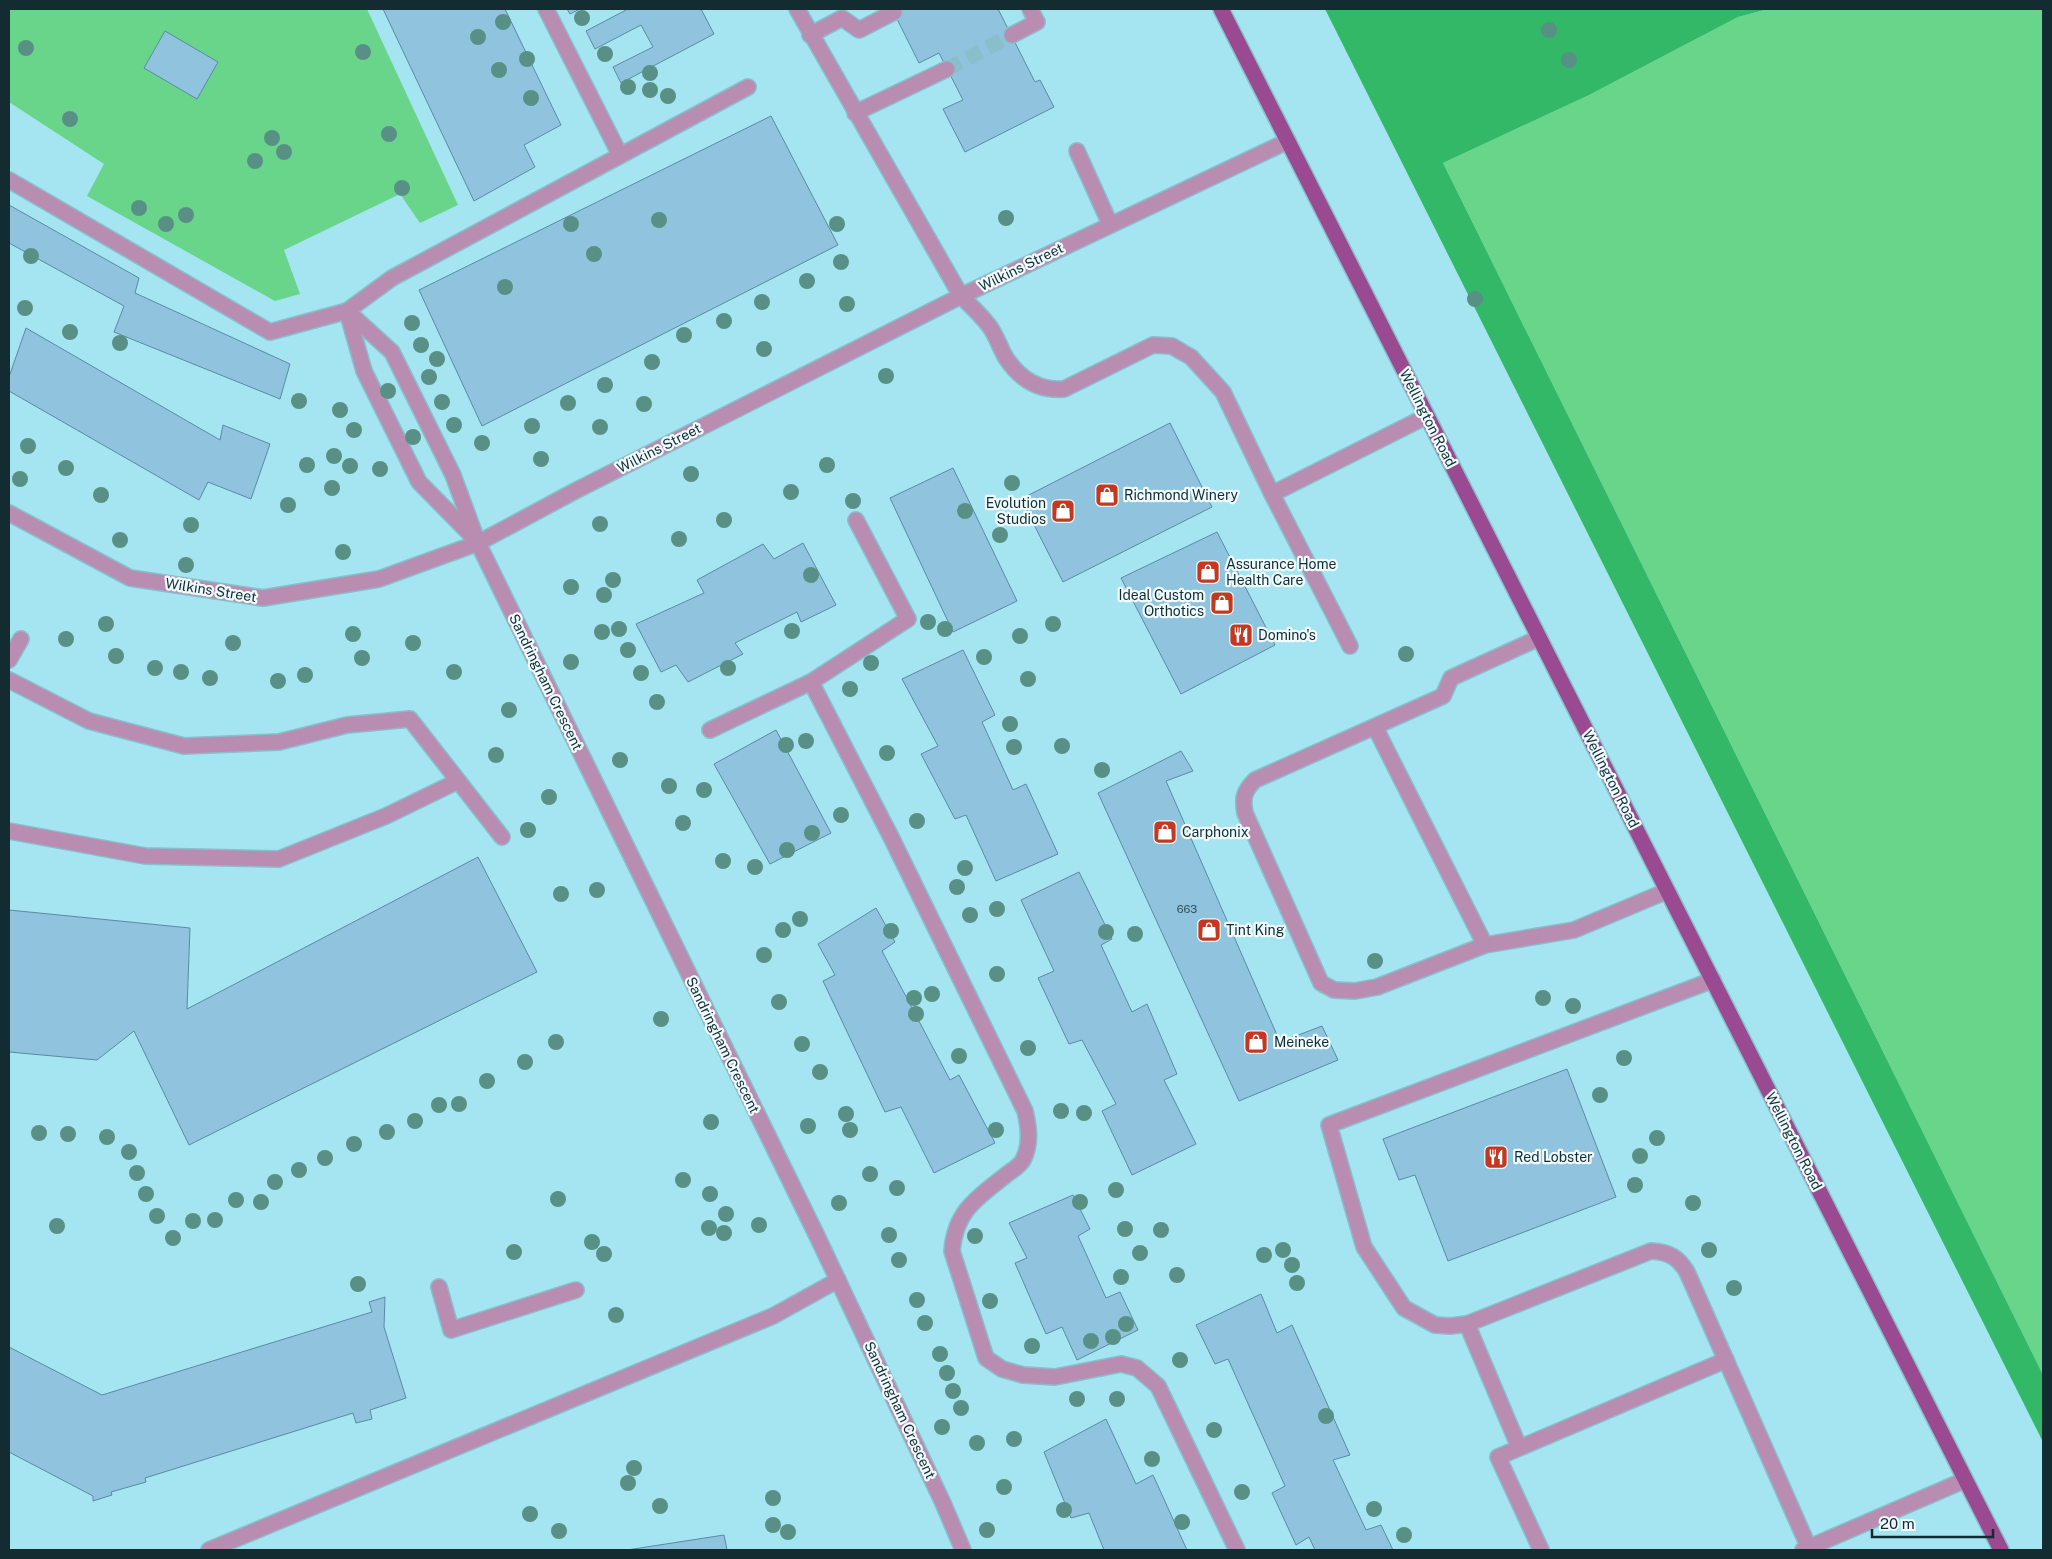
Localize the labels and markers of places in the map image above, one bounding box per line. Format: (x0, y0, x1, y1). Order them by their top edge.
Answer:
shop icon: Richmond Winery (1094, 482, 1120, 508)
place label: Richmond Winery (1124, 487, 1239, 503)
place label: Evolution Studios (986, 495, 1046, 527)
shop icon: Evolution Studios (1050, 498, 1076, 524)
place label: Assurance Home Health Care (1226, 556, 1337, 588)
shop icon: Assurance Home Health Care (1195, 559, 1221, 585)
place label: Ideal Custom Orthotics (1119, 587, 1204, 619)
shop icon: Ideal Custom Orthotics (1209, 590, 1235, 616)
restaurant icon: Domino's (1228, 622, 1254, 648)
place label: Domino's (1258, 627, 1316, 643)
shop icon: Carphonix (1152, 819, 1178, 845)
place label: Carphonix (1182, 824, 1249, 840)
shop icon: Tint King (1196, 917, 1222, 943)
place label: Tint King (1226, 922, 1285, 938)
shop icon: Meineke (1243, 1029, 1269, 1055)
place label: Meineke (1274, 1034, 1329, 1050)
restaurant icon: Red Lobster (1483, 1144, 1509, 1170)
place label: Red Lobster (1514, 1149, 1593, 1165)

